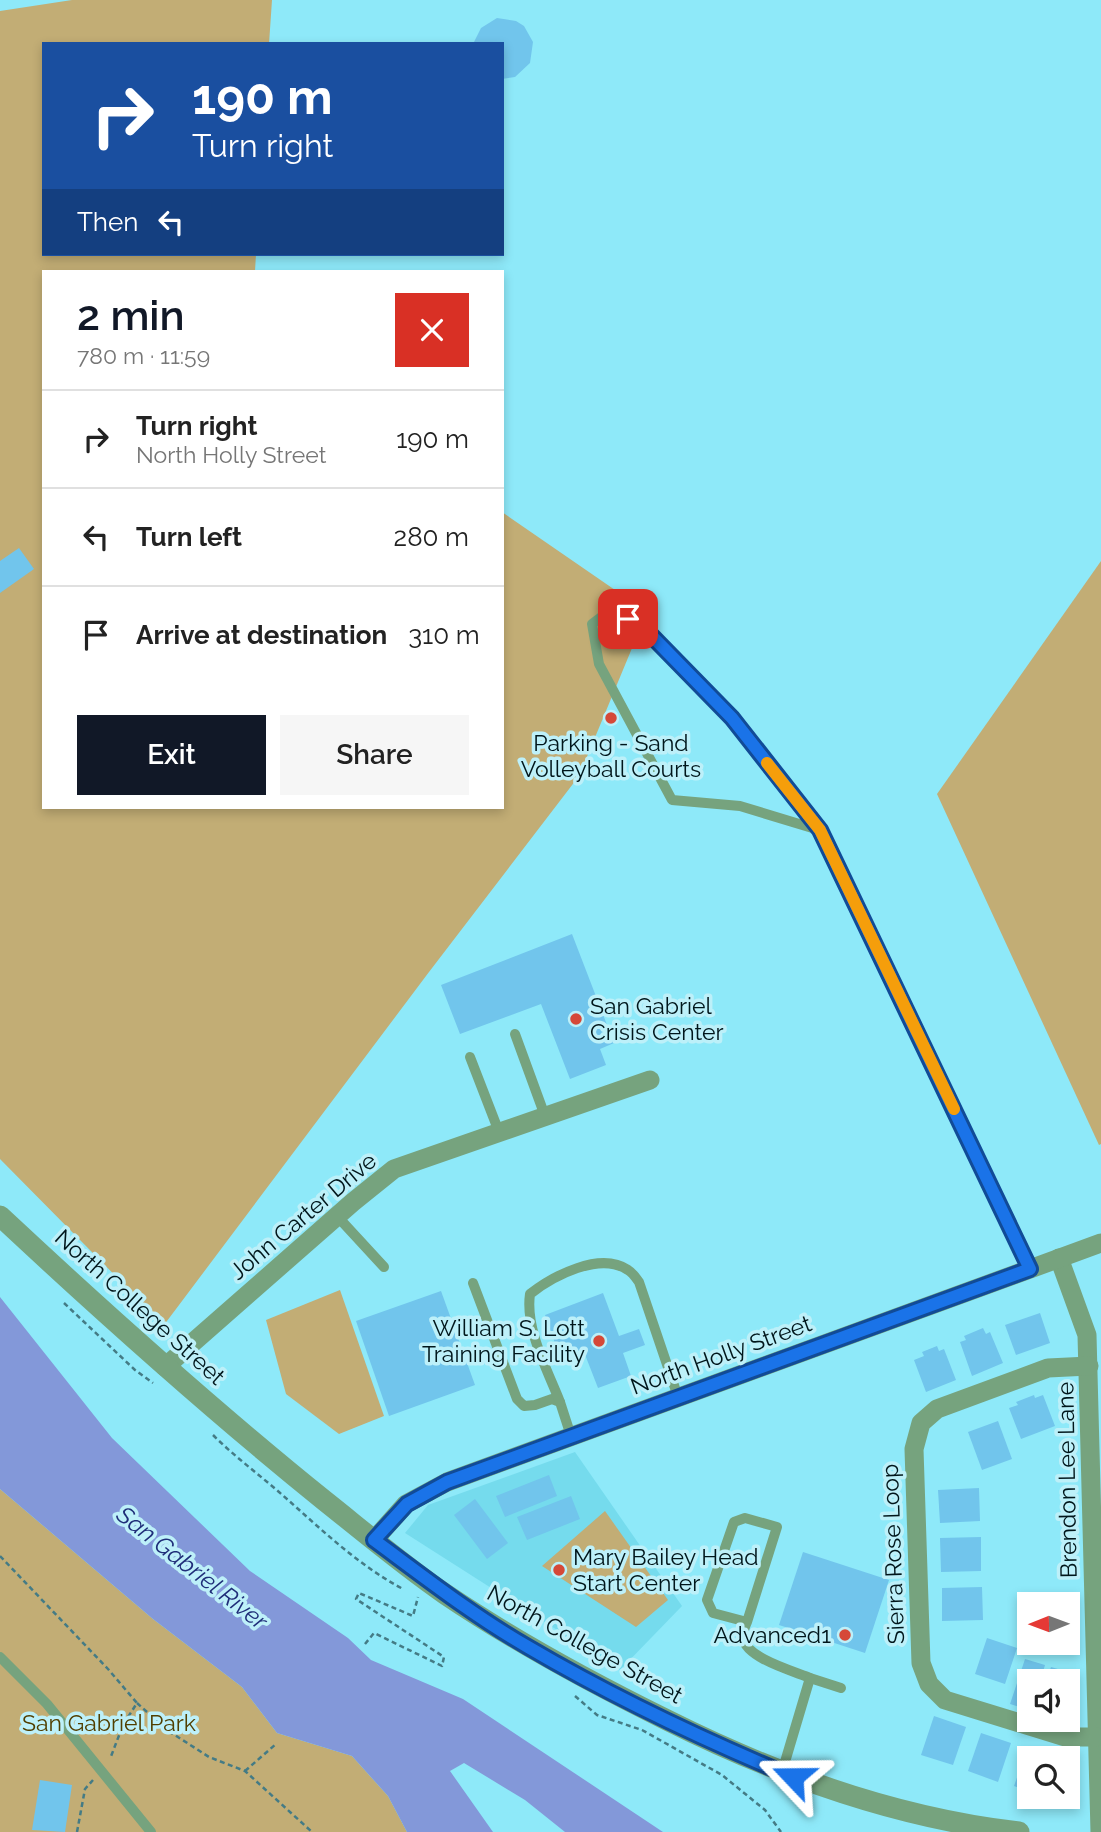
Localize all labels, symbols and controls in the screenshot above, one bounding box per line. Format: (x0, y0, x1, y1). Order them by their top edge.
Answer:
text: 190 m (192, 68, 333, 125)
icon: right (77, 70, 168, 161)
text: Turn right (192, 127, 333, 164)
icon: left (152, 203, 190, 241)
text: Then (77, 207, 138, 237)
text: 2 min (77, 291, 185, 340)
button: close (395, 293, 469, 367)
text: 780 m · 11:59 (77, 342, 210, 369)
text: Turn right (136, 411, 257, 441)
icon: right (77, 420, 115, 458)
text: 190 m (396, 424, 469, 454)
text: North Holly Street (136, 441, 326, 468)
icon: left (77, 518, 115, 556)
text: Turn left (136, 522, 242, 552)
text: 280 m (394, 522, 469, 552)
pin (598, 589, 658, 649)
icon: arrive (609, 600, 647, 638)
icon: arrive (77, 616, 115, 654)
text: Arrive at destination (136, 620, 387, 650)
text: 310 m (408, 620, 480, 650)
marker: Parking - Sand Volleyball Courts (603, 710, 619, 726)
button: Exit (77, 715, 266, 795)
button: Share (280, 715, 469, 795)
place label: Parking - Sand Volleyball Courts (521, 729, 701, 782)
place label: San Gabriel Crisis Center (590, 992, 724, 1045)
marker: San Gabriel Crisis Center (568, 1011, 584, 1027)
street label: John Carter Drive (224, 1146, 381, 1285)
street label: North College Street (50, 1223, 231, 1390)
street label: North Holly Street (627, 1309, 815, 1400)
place label: William S. Lott Training Facility (422, 1314, 585, 1367)
marker: William S. Lott Training Facility (591, 1333, 607, 1349)
street label: Brendon Lee Lane (1051, 1382, 1082, 1578)
street label: Sierra Rose Loop (876, 1463, 909, 1645)
water label: San Gabriel River (110, 1499, 274, 1636)
place label: Mary Bailey Head Start Center (573, 1543, 759, 1596)
marker: Mary Bailey Head Start Center (551, 1562, 567, 1578)
street label: North College Street (483, 1579, 688, 1709)
north arrow (1017, 1592, 1080, 1656)
map controls (1017, 1592, 1080, 1809)
place label: Advanced1 (713, 1621, 831, 1648)
marker: Advanced1 (837, 1627, 853, 1643)
button: sound (1017, 1669, 1080, 1732)
park label: San Gabriel Park (22, 1709, 196, 1736)
position arrow (756, 1740, 830, 1814)
button: search (1017, 1746, 1080, 1809)

